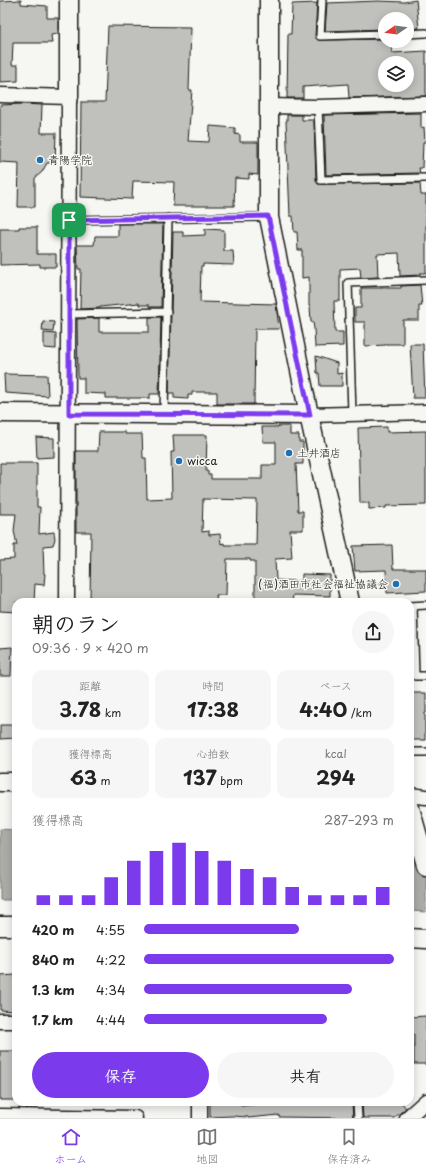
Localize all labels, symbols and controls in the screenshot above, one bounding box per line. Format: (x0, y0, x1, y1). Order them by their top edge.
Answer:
north arrow (378, 12, 414, 48)
map controls (378, 12, 414, 92)
button: layers (378, 56, 414, 92)
place label: 青陽学院 (48, 151, 92, 168)
marker: 青陽学院 (35, 155, 45, 165)
pin (52, 203, 86, 237)
icon: arrive (58, 209, 80, 231)
place label: 土井酒店 (297, 444, 341, 461)
marker: 土井酒店 (284, 448, 294, 458)
place label: wicca (187, 452, 217, 469)
marker: wicca (174, 456, 184, 466)
place label: (福)酒田市社会福祉協議会 (258, 575, 388, 592)
marker: (福)酒田市社会福祉協議会 (391, 579, 401, 589)
text: 朝のラン (32, 606, 120, 639)
button: share (352, 611, 394, 653)
text: 09:36 · 9 × 420 m (32, 638, 149, 657)
text: 距離 (79, 677, 101, 694)
text: 時間 (202, 677, 224, 694)
text: ペース (319, 677, 352, 694)
text: 3.78 (59, 694, 101, 724)
text: 17:38 (187, 694, 239, 724)
text: 4:40 (299, 694, 347, 724)
text: km (101, 704, 121, 721)
text: /km (347, 704, 372, 721)
text: 獲得標高 (68, 745, 112, 762)
text: 心拍数 (196, 745, 229, 762)
text: kcal (325, 745, 347, 762)
text: 63 (70, 762, 97, 792)
text: 137 (183, 762, 217, 792)
text: 294 (316, 762, 355, 792)
text: m (97, 772, 111, 789)
text: bpm (217, 772, 243, 789)
text: 獲得標高 (32, 810, 84, 829)
text: 287–293 m (324, 810, 394, 829)
text: 420 m (32, 920, 74, 939)
text: 4:55 (96, 920, 125, 939)
text: 840 m (32, 950, 75, 969)
text: 4:22 (96, 950, 126, 969)
text: 1.3 km (32, 980, 75, 999)
text: 4:34 (96, 980, 126, 999)
text: 1.7 km (32, 1010, 73, 1029)
text: 4:44 (96, 1010, 126, 1029)
button: 保存 (32, 1052, 209, 1098)
button: 共有 (217, 1052, 394, 1098)
tab: ホーム (55, 1126, 87, 1167)
tab: 地図 (196, 1126, 218, 1167)
tab: 保存済み (327, 1126, 371, 1167)

